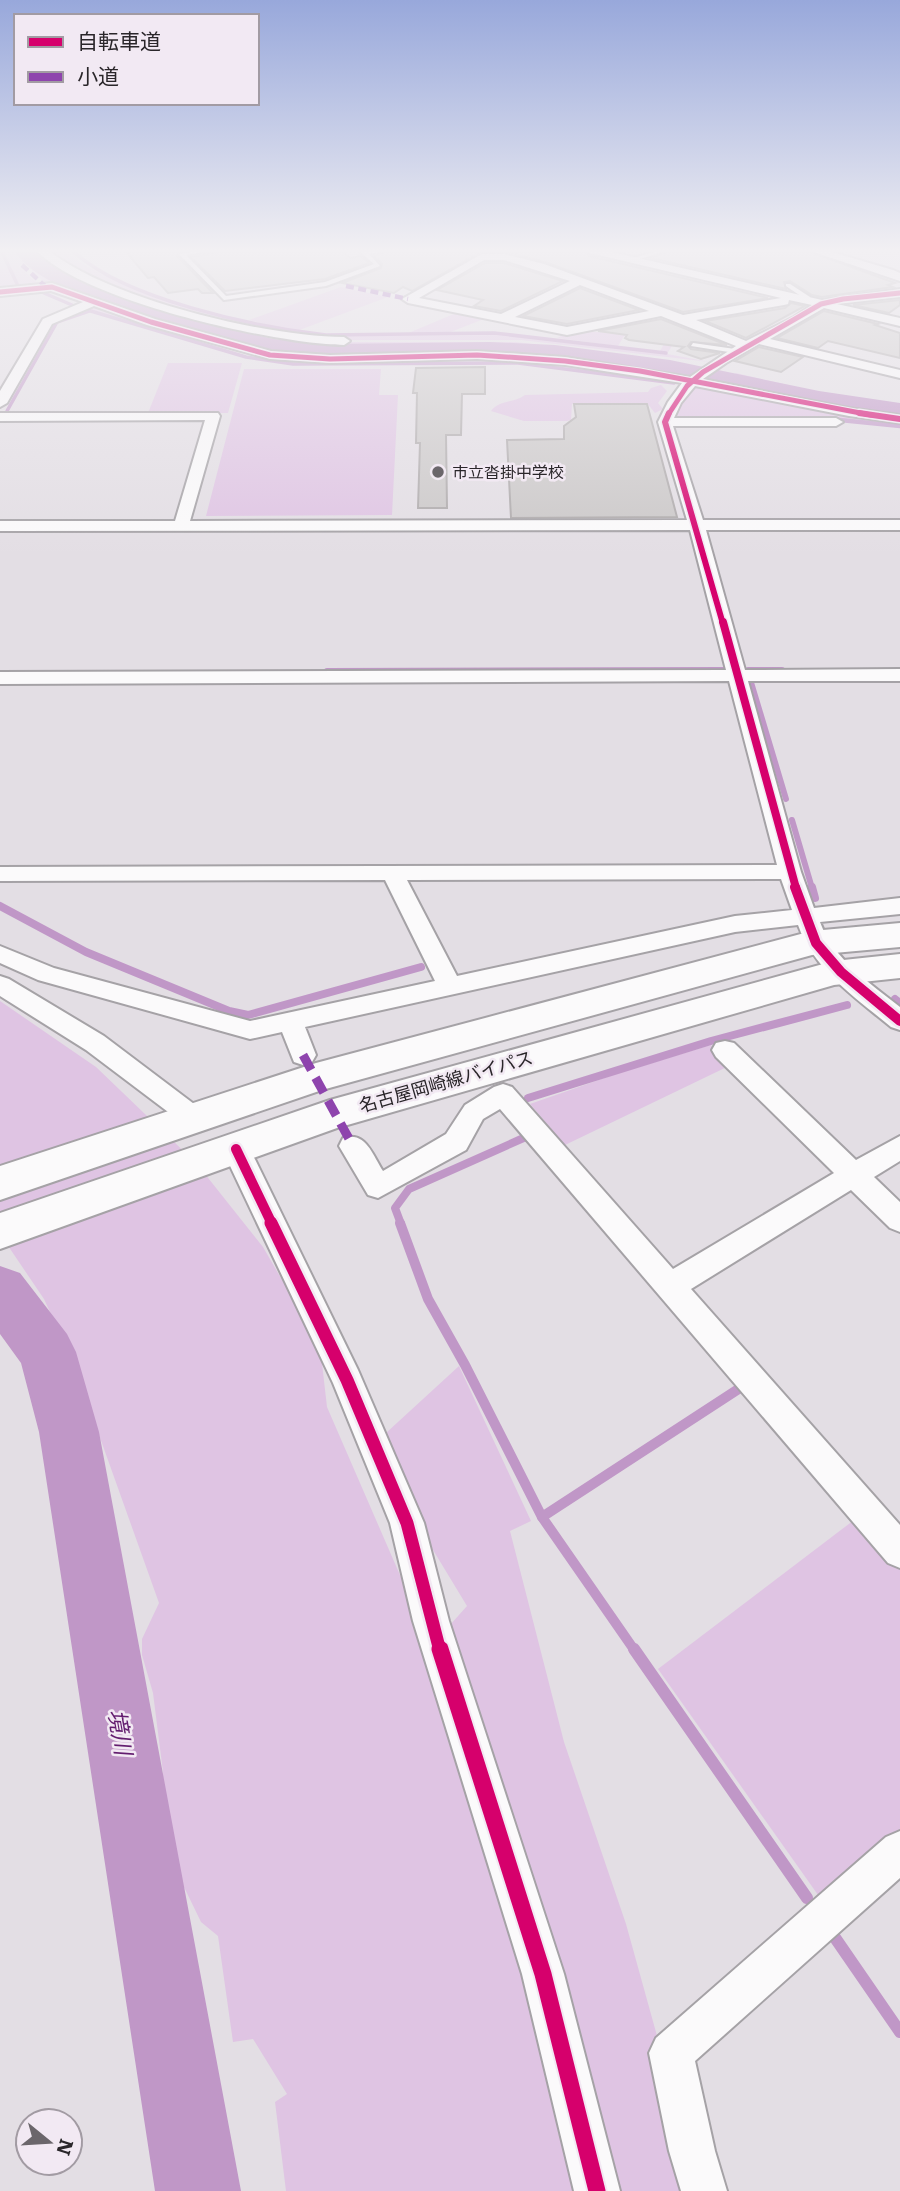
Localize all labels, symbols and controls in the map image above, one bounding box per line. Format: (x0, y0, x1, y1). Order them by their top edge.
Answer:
legend (14, 14, 259, 105)
text: 自転車道 (77, 24, 161, 55)
text: 小道 (77, 59, 119, 90)
place label: 市立沓掛中学校 (452, 459, 564, 483)
marker: 市立沓掛中学校 (430, 464, 446, 480)
street label: 名古屋岡崎線バイパス (356, 1043, 536, 1118)
water label: 境川 (101, 1706, 143, 1760)
north arrow (14, 2107, 84, 2177)
text: N (50, 2136, 82, 2160)

